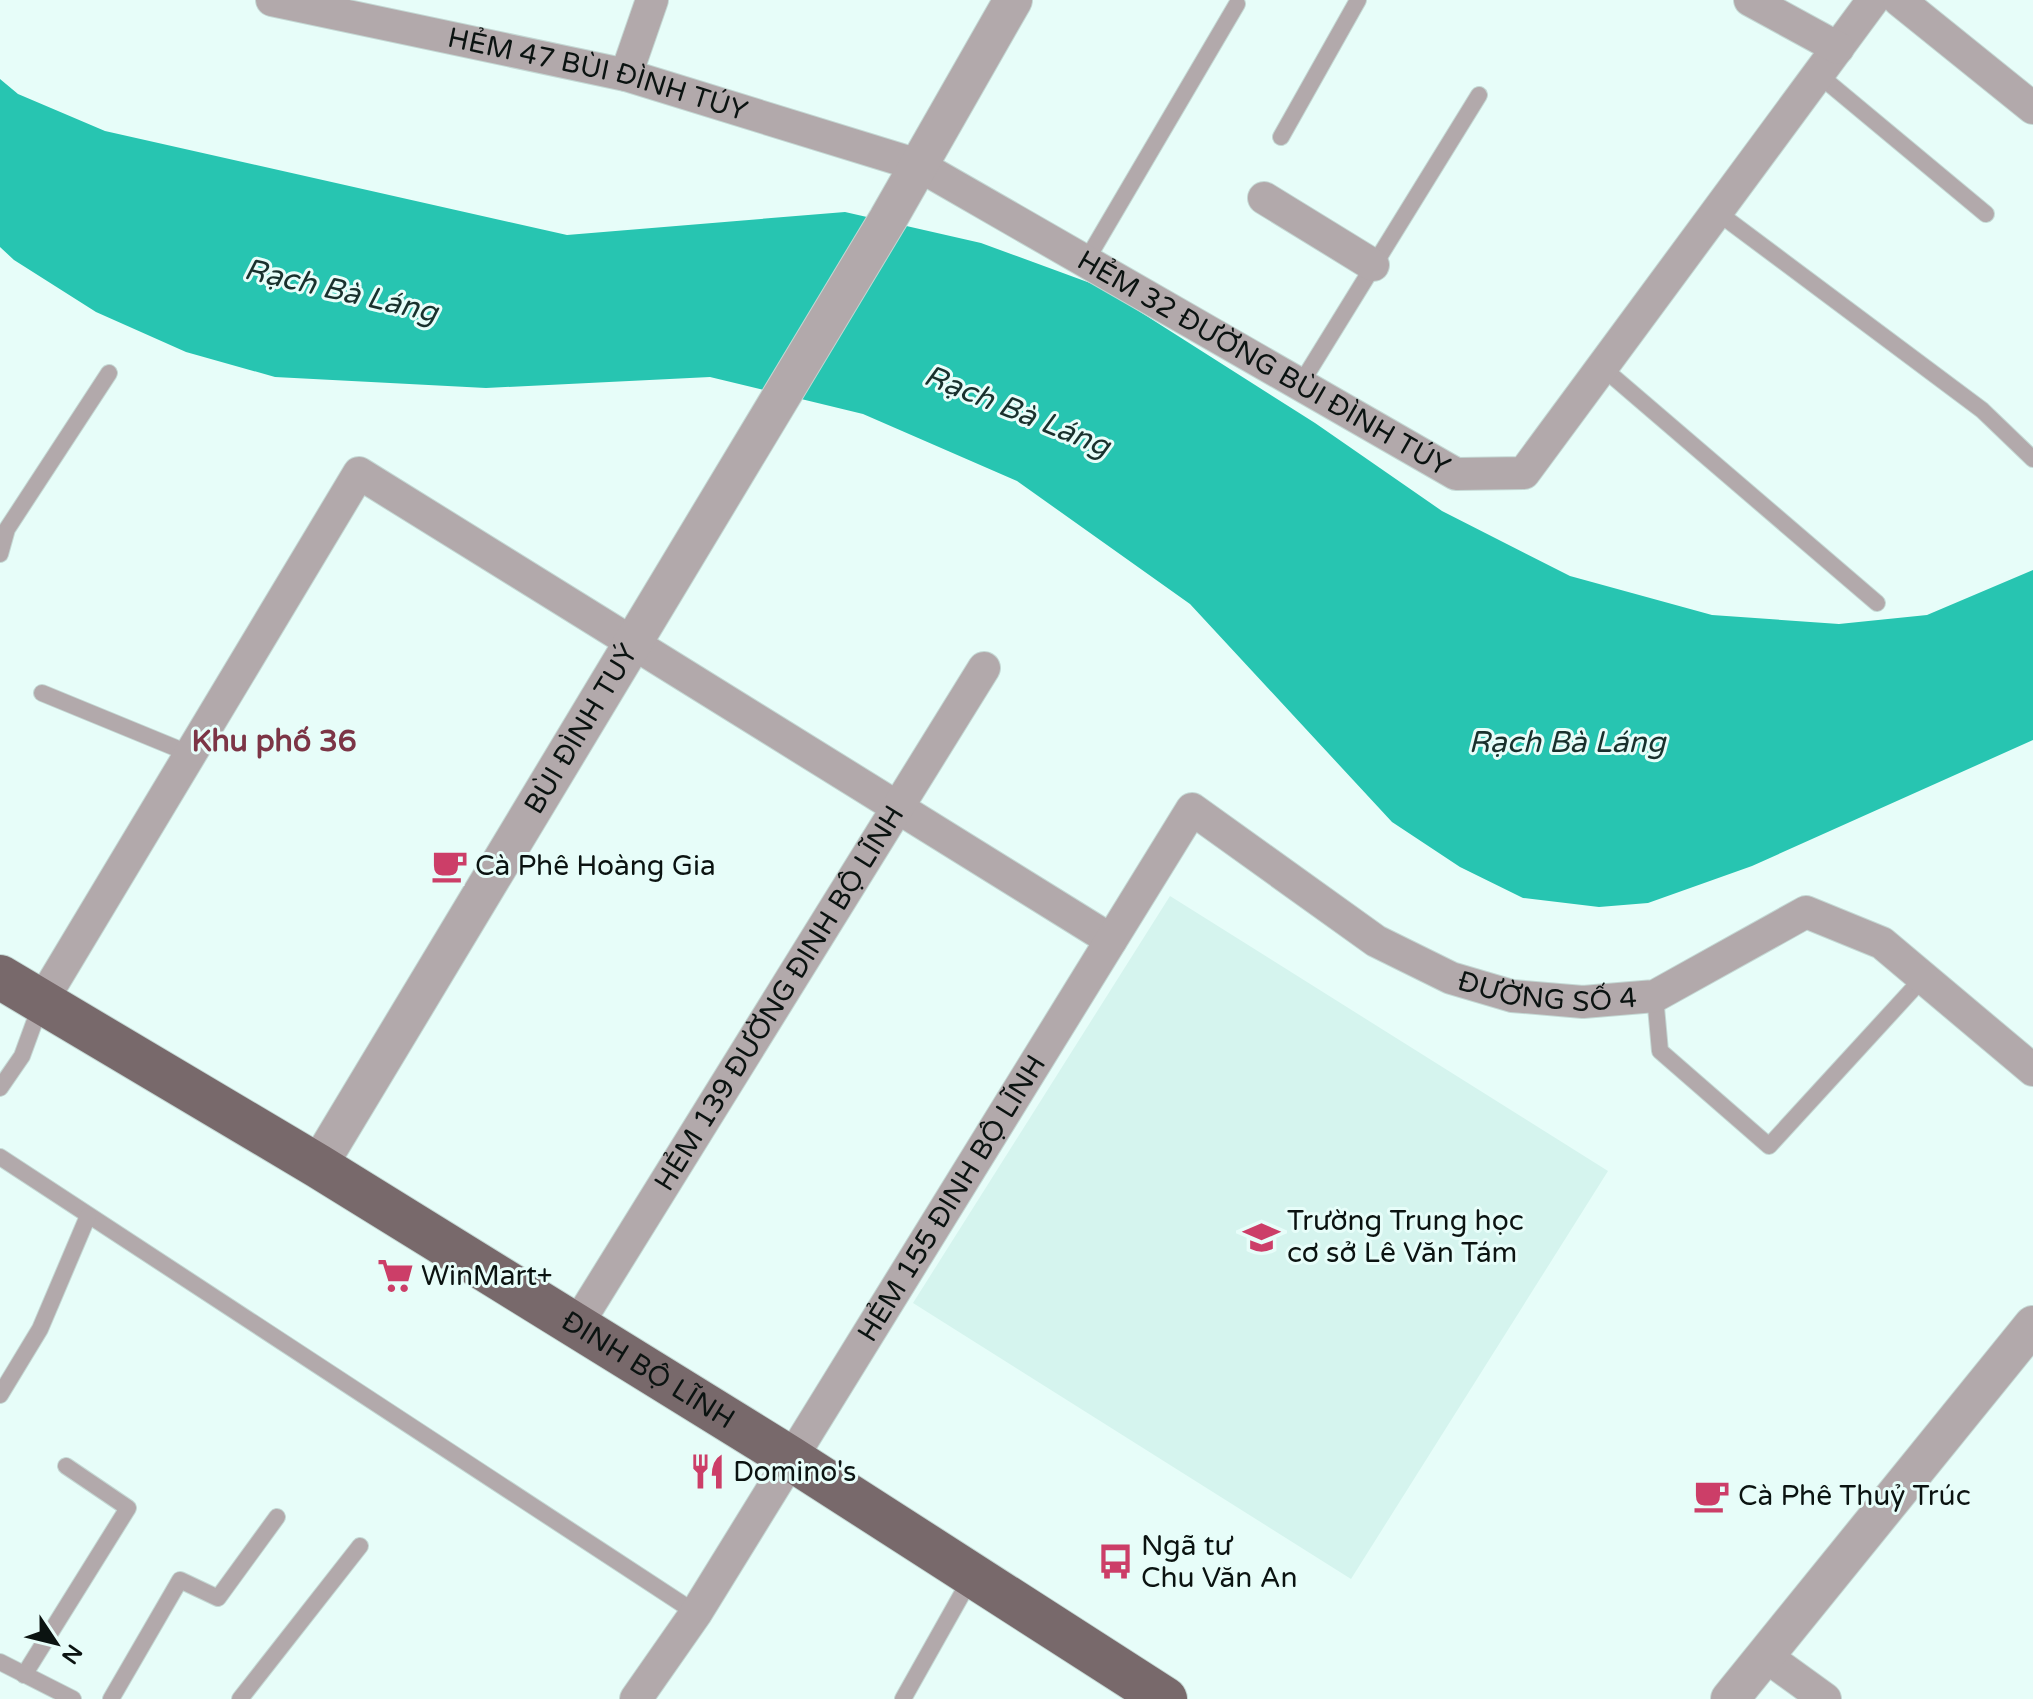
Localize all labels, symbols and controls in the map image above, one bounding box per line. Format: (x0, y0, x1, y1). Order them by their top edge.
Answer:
street label: HẺM 47 BÙI ĐÌNH TÚY (445, 21, 752, 128)
street label: HẺM 32 ĐƯỜNG BÙI ĐÌNH TÚY (1071, 243, 1456, 484)
water label: Rạch Bà Láng (241, 251, 443, 332)
water label: Rạch Bà Láng (919, 357, 1117, 466)
street label: BÙI ĐÌNH TUÝ (517, 638, 645, 820)
district label: Khu phố 36 (191, 723, 357, 760)
water label: Rạch Bà Láng (1468, 724, 1668, 761)
street label: HẺM 139 ĐƯỜNG ĐINH BỘ LĨNH (647, 799, 912, 1197)
cafe icon: Cà Phê Hoàng Gia (430, 847, 468, 885)
place label: Cà Phê Hoàng Gia (475, 849, 716, 883)
street label: ĐƯỜNG SỐ 4 (1454, 964, 1638, 1019)
street label: HẺM 155 ĐINH BỘ LĨNH (850, 1049, 1053, 1348)
place label: Trường Trung học cơ sở Lê Văn Tám (1287, 1204, 1524, 1270)
school or university icon: Trường Trung học cơ sở Lê Văn Tám (1242, 1218, 1280, 1256)
supermarket icon: WinMart+ (376, 1257, 414, 1295)
place label: WinMart+ (421, 1259, 553, 1293)
street label: ĐINH BỘ LĨNH (555, 1304, 741, 1437)
restaurant icon: Domino's (688, 1453, 726, 1491)
place label: Domino's (733, 1455, 857, 1489)
cafe icon: Cà Phê Thuỷ Trúc (1693, 1477, 1731, 1515)
place label: Cà Phê Thuỷ Trúc (1738, 1479, 1971, 1513)
place label: Ngã tư Chu Văn An (1141, 1529, 1297, 1595)
bus stop icon: Ngã tư Chu Văn An (1096, 1543, 1134, 1581)
north arrow (16, 1603, 96, 1683)
text: N (56, 1639, 87, 1669)

